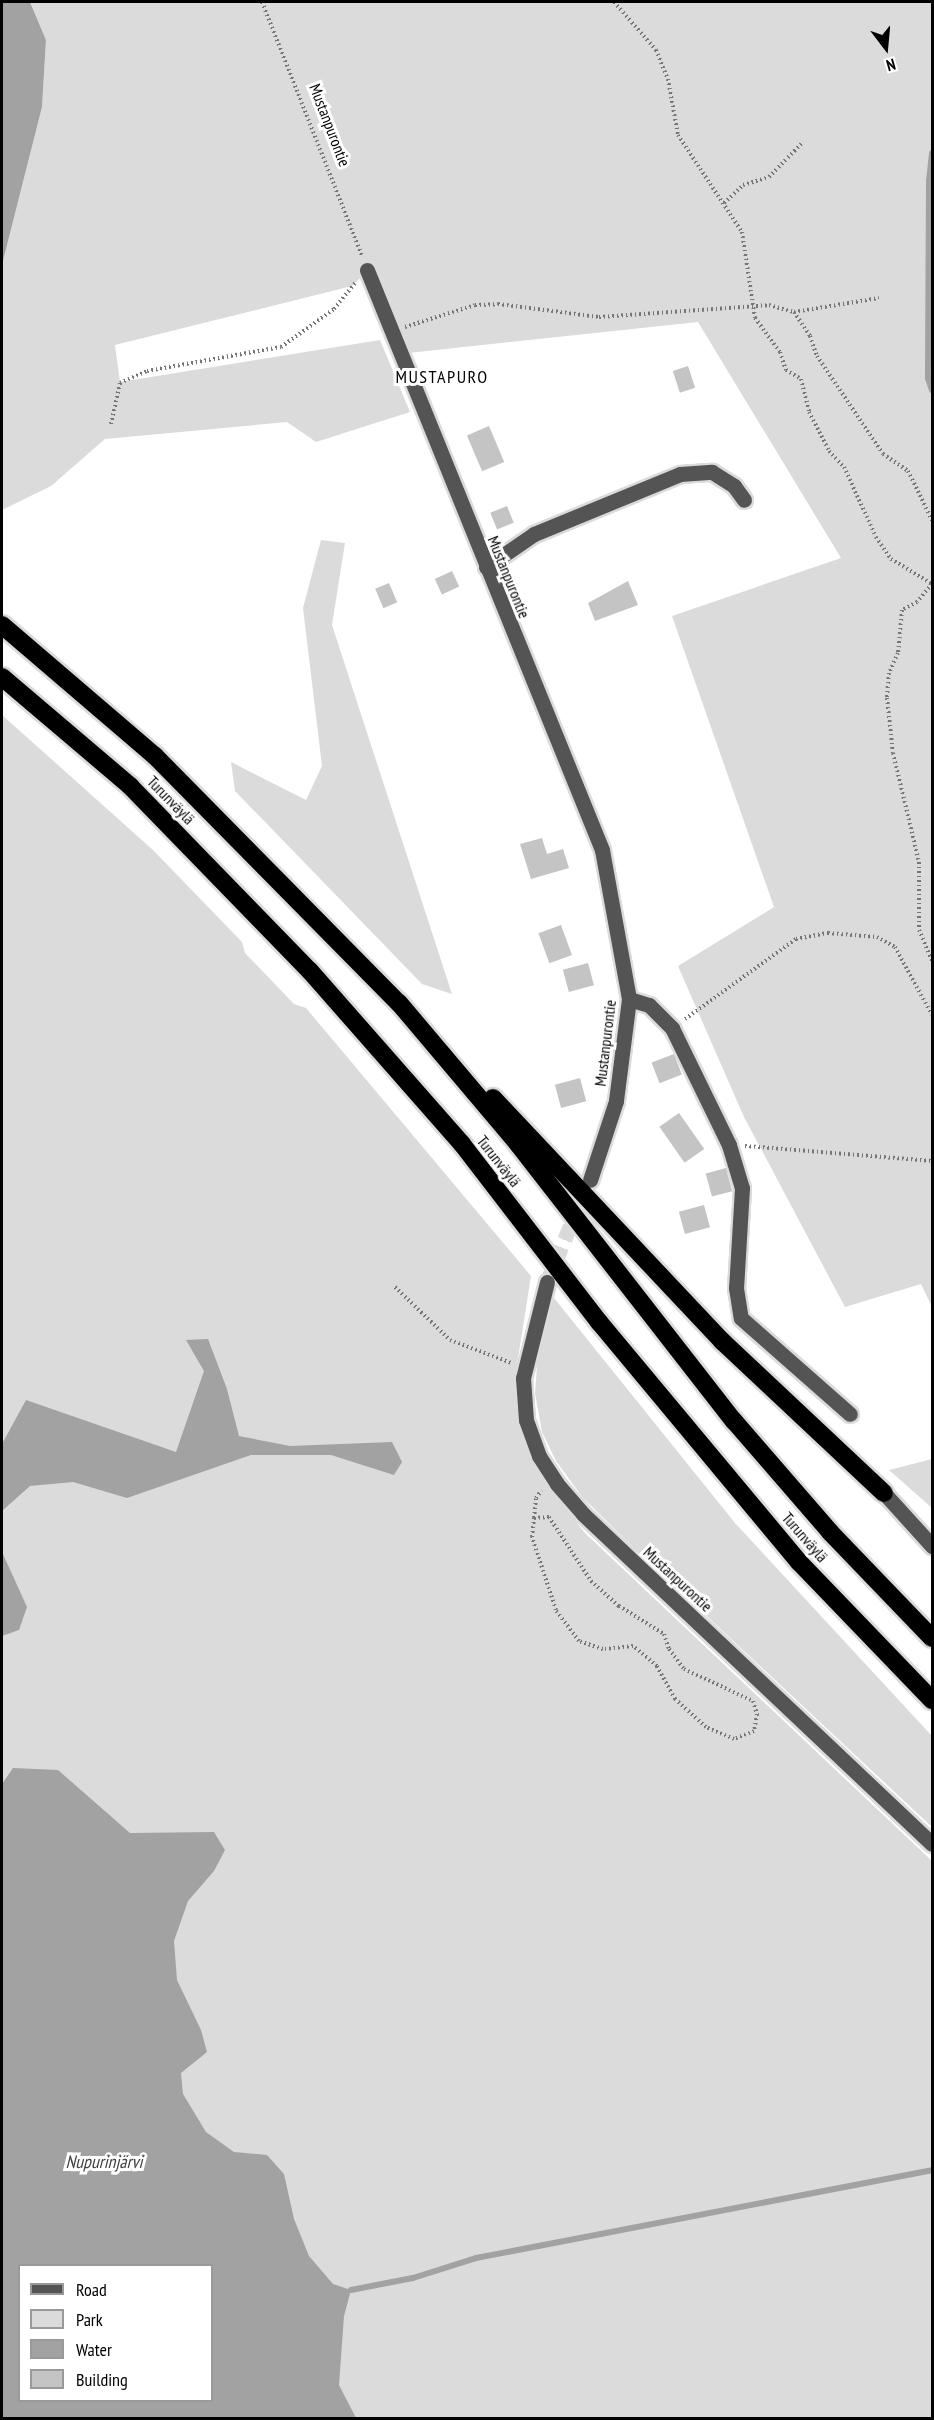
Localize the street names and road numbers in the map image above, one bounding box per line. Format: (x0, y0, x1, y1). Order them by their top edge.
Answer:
street label: Mustanpurontie (305, 81, 355, 169)
street label: Mustanpurontie (484, 533, 534, 621)
street label: Turunväylä (143, 772, 199, 828)
street label: Mustanpurontie (590, 999, 620, 1087)
street label: Turunväylä (473, 1132, 525, 1190)
street label: Turunväylä (778, 1508, 832, 1566)
street label: Mustanpurontie (640, 1542, 716, 1616)

